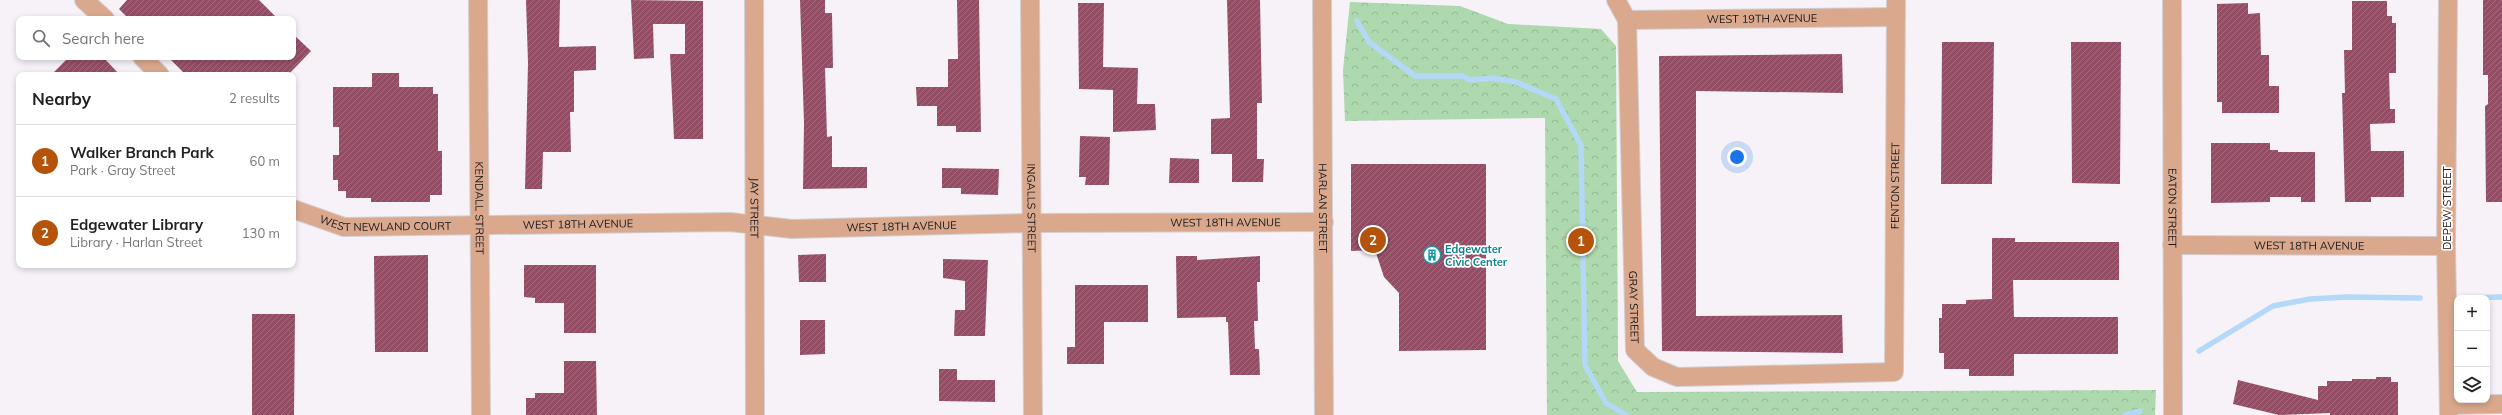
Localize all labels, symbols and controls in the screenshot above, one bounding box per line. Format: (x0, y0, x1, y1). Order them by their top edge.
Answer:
street label: WEST 19TH AVENUE (1707, 11, 1817, 26)
search box (16, 16, 296, 60)
icon: search (30, 27, 52, 49)
text: Search here (62, 29, 144, 48)
text: Nearby (32, 88, 91, 109)
text: 2 results (229, 90, 280, 106)
street label: FENTON STREET (1888, 142, 1902, 229)
text: Walker Branch Park (70, 143, 214, 162)
your location (1727, 147, 1747, 167)
text: 1 (41, 153, 49, 169)
text: 60 m (250, 153, 280, 169)
street label: KENDALL STREET (472, 161, 487, 255)
text: Park · Gray Street (70, 162, 175, 178)
street label: INGALLS STREET (1024, 163, 1039, 253)
street label: HARLAN STREET (1316, 163, 1330, 253)
street label: DEPEW STREET (2440, 166, 2454, 250)
street label: EATON STREET (2165, 168, 2180, 248)
street label: JAY STREET (747, 177, 762, 239)
street label: WEST NEWLAND COURT (318, 212, 452, 234)
text: Edgewater Library (70, 215, 203, 234)
street label: WEST 18TH AVENUE (1170, 215, 1281, 230)
street label: WEST 18TH AVENUE (523, 216, 633, 232)
street label: WEST 18TH AVENUE (846, 218, 957, 235)
text: 2 (41, 225, 49, 241)
text: 130 m (242, 225, 280, 241)
pin: 2 (1360, 225, 1386, 255)
pin: 1 (1568, 226, 1594, 256)
text: Library · Harlan Street (70, 234, 203, 250)
street label: WEST 18TH AVENUE (2254, 238, 2364, 253)
place label: Edgewater Civic Center (1445, 242, 1508, 269)
building icon: Edgewater Civic Center (1422, 245, 1442, 265)
street label: GRAY STREET (1626, 270, 1642, 344)
map controls (2454, 295, 2490, 403)
button: + (2454, 295, 2490, 331)
button: − (2454, 331, 2490, 367)
button: layers (2454, 367, 2490, 403)

